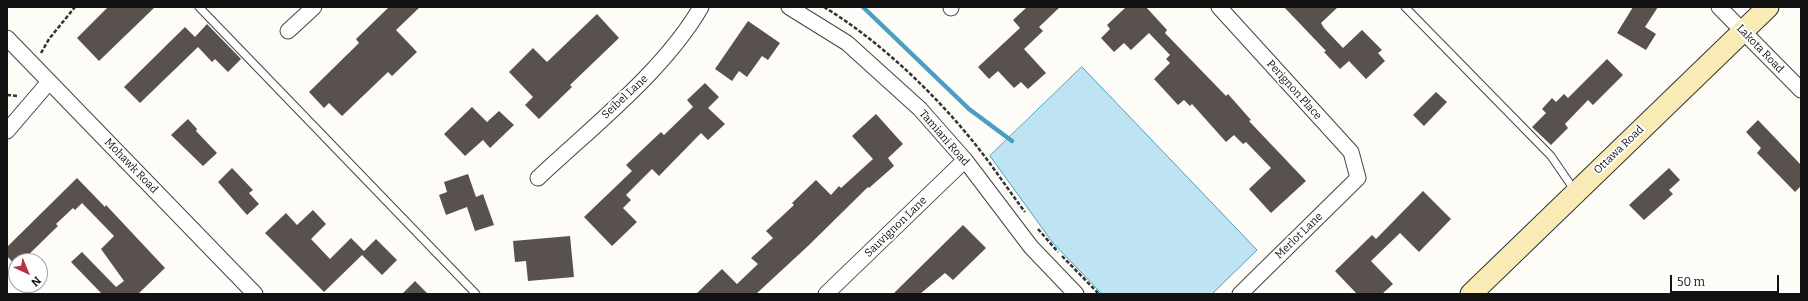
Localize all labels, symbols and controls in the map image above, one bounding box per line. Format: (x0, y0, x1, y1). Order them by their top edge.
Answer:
street label: Lakota Road (1734, 22, 1786, 76)
street label: Perignon Place (1264, 57, 1324, 123)
street label: Seibel Lane (599, 72, 651, 122)
street label: Tamiani Road (916, 107, 972, 169)
street label: Ottawa Road (1591, 123, 1647, 177)
street label: Mohawk Road (101, 136, 161, 196)
street label: Sauvignon Lane (862, 194, 930, 260)
street label: Merlot Lane (1273, 210, 1325, 262)
north arrow (8, 253, 48, 293)
scale bar (1672, 267, 1781, 293)
text: N (28, 274, 44, 289)
text: 50 m (1677, 275, 1705, 289)

